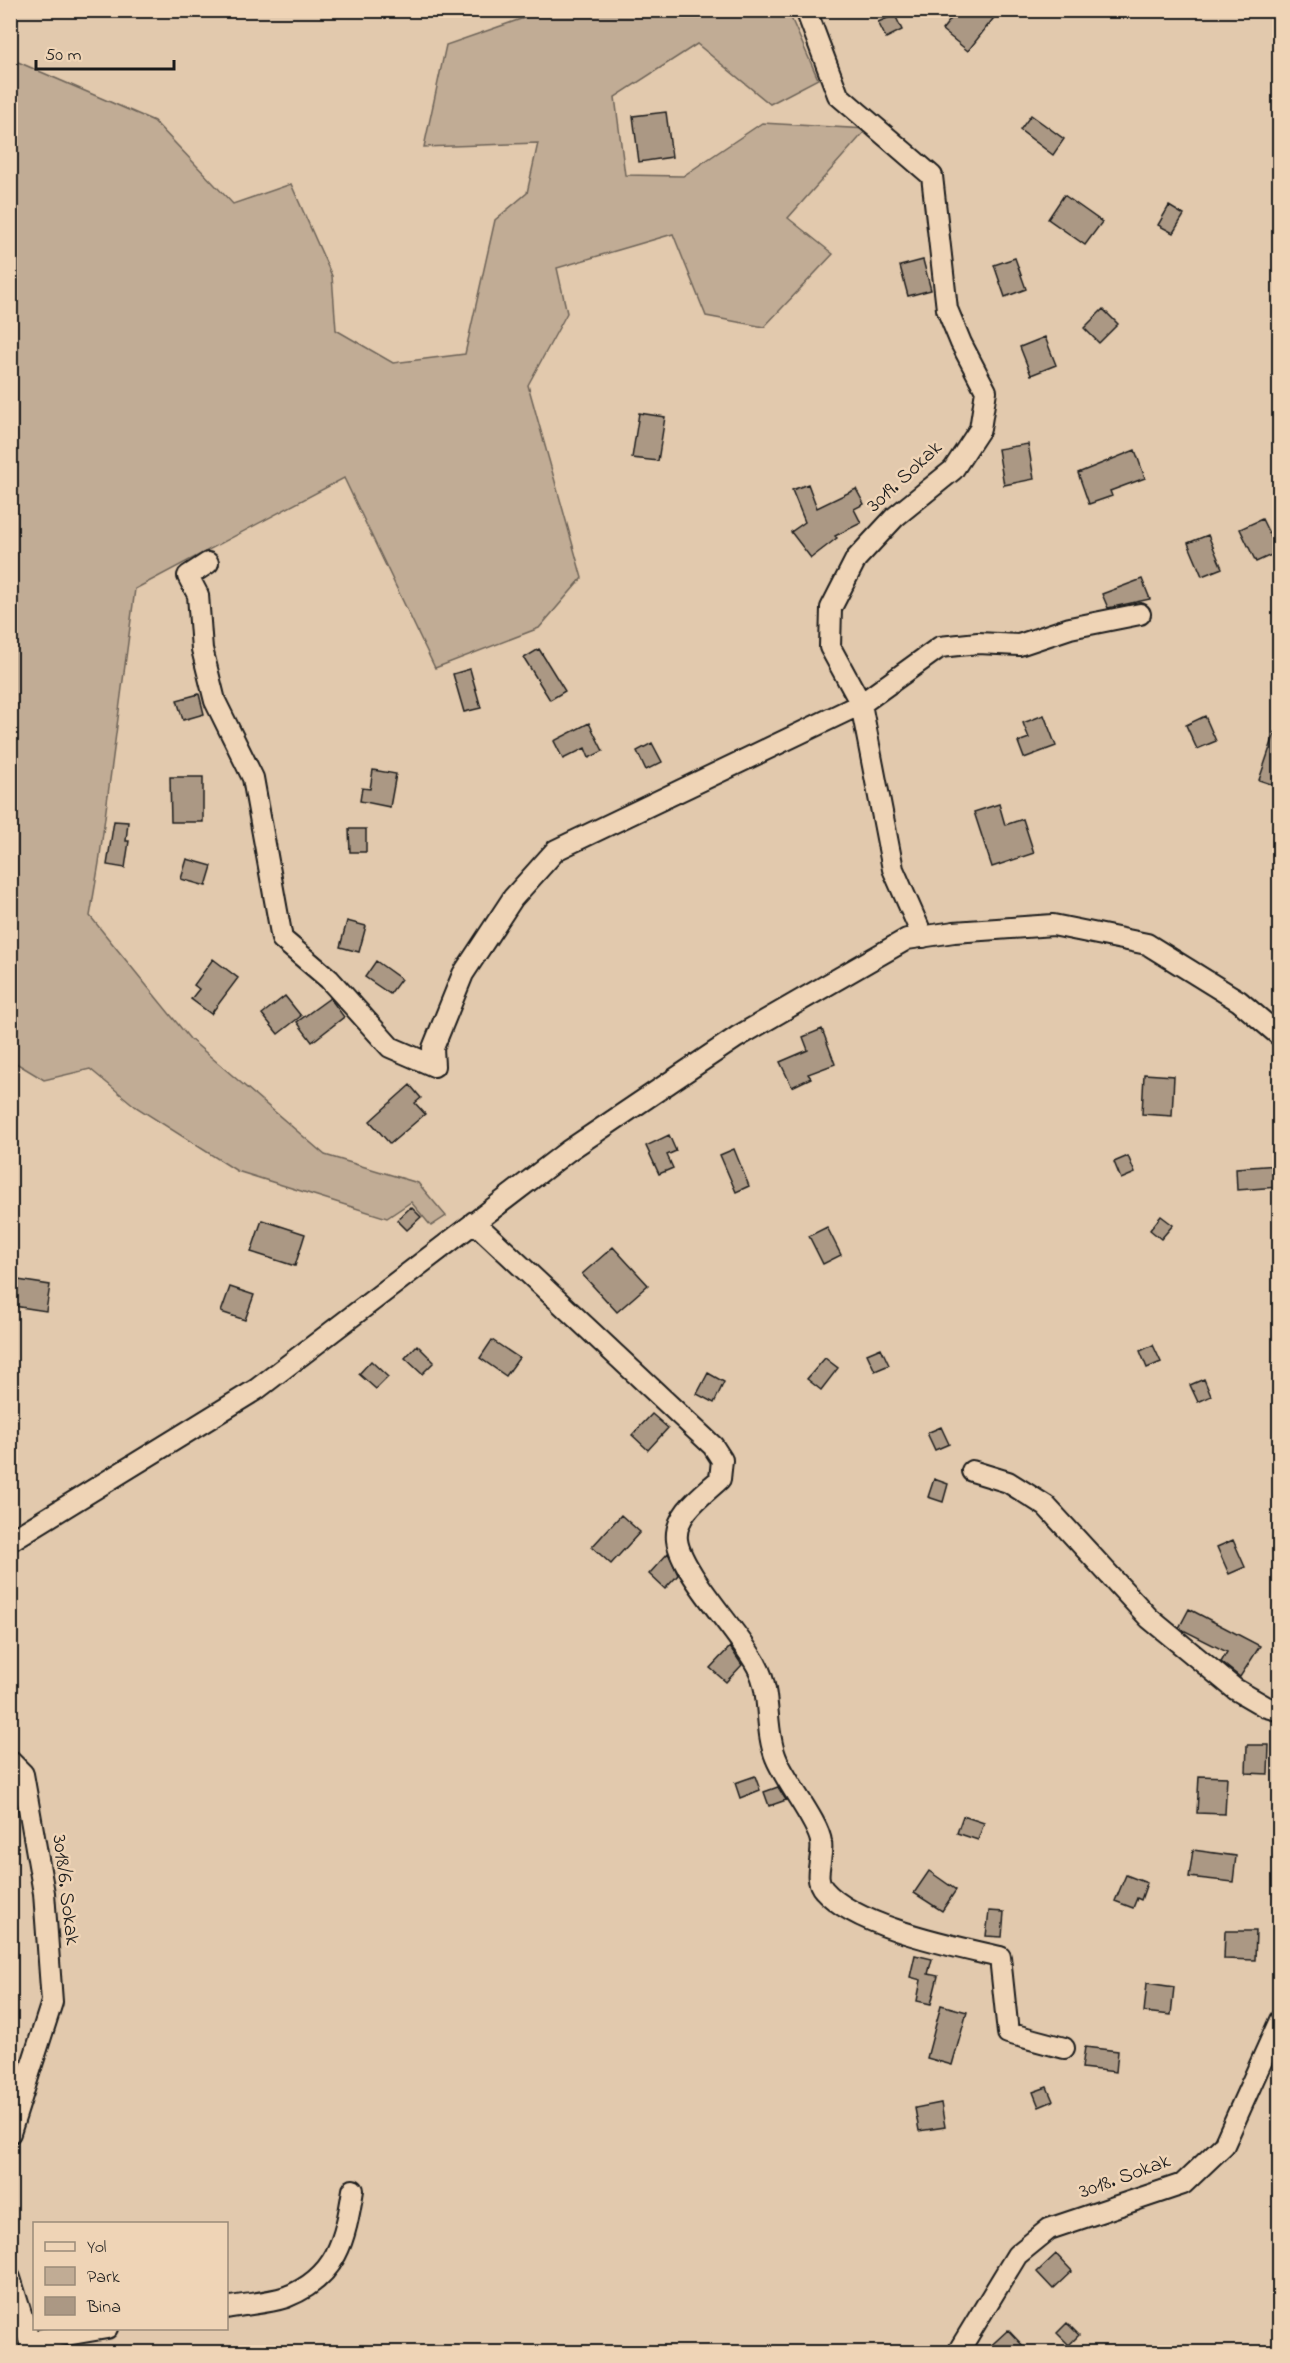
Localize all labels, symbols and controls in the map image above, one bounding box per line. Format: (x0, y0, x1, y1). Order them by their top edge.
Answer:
scale bar (36, 33, 174, 71)
text: 50 m (45, 43, 82, 69)
street label: 3019. Sokak (860, 434, 950, 520)
street label: 3018/6. Sokak (43, 1833, 87, 1948)
street label: 3018. Sokak (1075, 2146, 1176, 2207)
legend (33, 2222, 228, 2330)
text: Yol (87, 2235, 107, 2261)
text: Park (87, 2265, 120, 2291)
text: Bina (86, 2295, 121, 2321)

